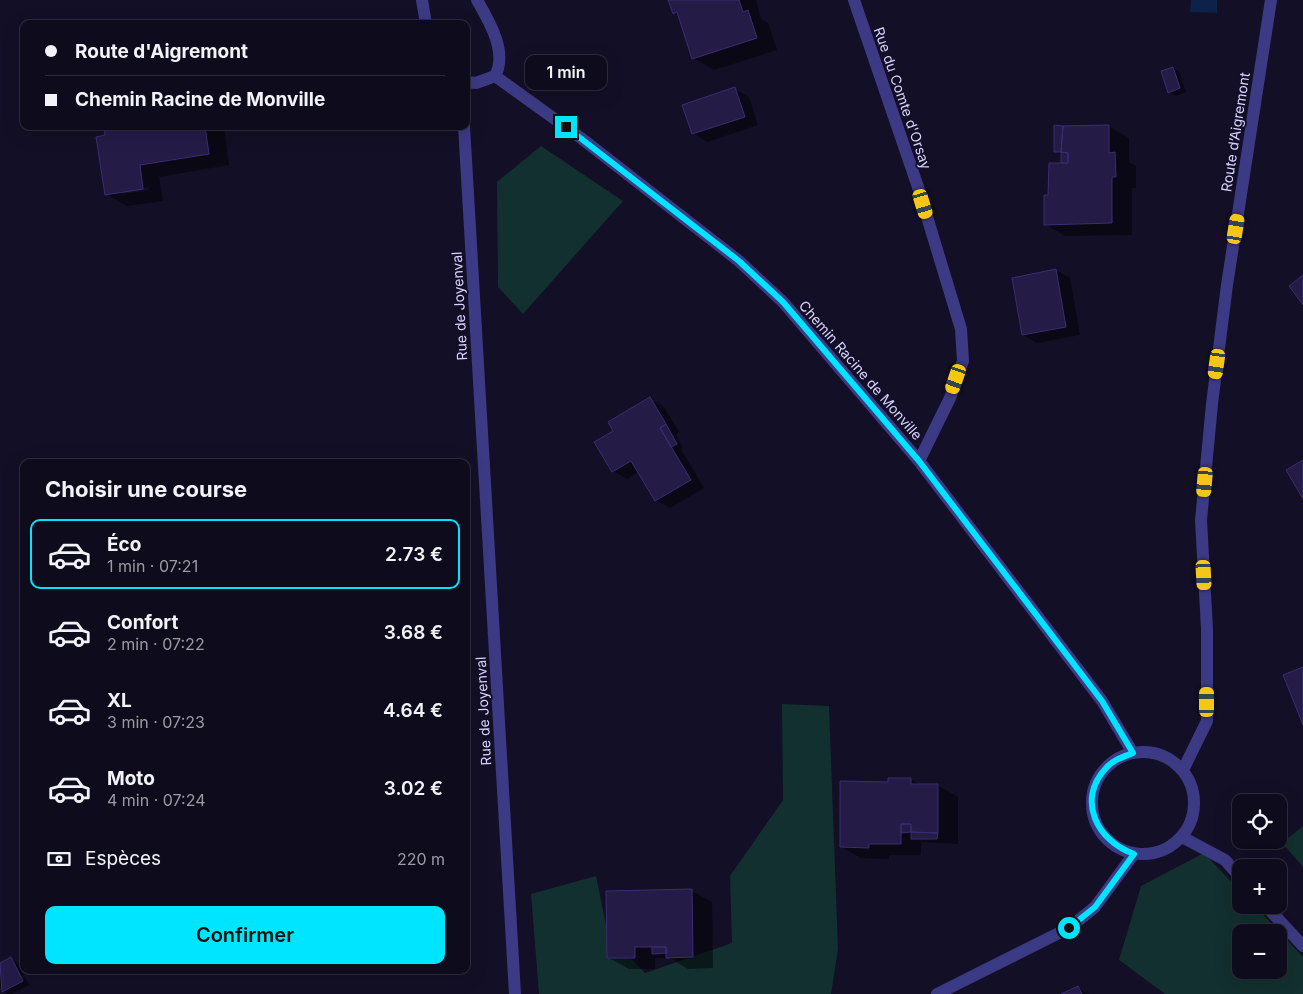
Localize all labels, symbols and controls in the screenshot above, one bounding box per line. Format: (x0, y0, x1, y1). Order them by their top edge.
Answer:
street label: Rue du Comte d'Orsay (871, 25, 935, 171)
text: Route d'Aigremont (75, 40, 248, 63)
callout: 1 min (525, 54, 607, 90)
text: 1 min (546, 62, 586, 82)
street label: Route d’Aigremont (1217, 71, 1253, 193)
text: Chemin Racine de Monville (75, 88, 325, 111)
route end (555, 116, 577, 138)
car (911, 187, 934, 221)
car (1226, 213, 1245, 245)
street label: Rue de Joyenval (448, 251, 470, 361)
street label: Chemin Racine de Monville (796, 297, 926, 443)
car (1207, 348, 1226, 380)
car (944, 362, 967, 396)
car (1196, 466, 1213, 498)
text: Choisir une course (45, 476, 247, 502)
icon: car (47, 532, 92, 577)
text: Éco (107, 533, 141, 556)
text: 2.73 € (385, 543, 443, 566)
text: 1 min · 07:21 (107, 556, 198, 576)
car (1195, 560, 1212, 590)
icon: car (47, 610, 92, 655)
text: Confort (107, 611, 178, 634)
text: 3.68 € (384, 621, 443, 644)
text: 2 min · 07:22 (107, 634, 205, 654)
street label: Rue de Joyenval (472, 656, 494, 766)
car (1199, 687, 1214, 717)
icon: car (47, 688, 92, 733)
text: XL (107, 689, 132, 712)
text: 4.64 € (383, 699, 443, 722)
text: 3 min · 07:23 (107, 712, 205, 732)
icon: car (47, 766, 92, 811)
text: Moto (107, 767, 155, 790)
text: 3.02 € (384, 777, 443, 800)
text: 4 min · 07:24 (107, 790, 206, 810)
map controls (1232, 794, 1287, 979)
button: locate (1232, 794, 1287, 849)
icon: cash (45, 845, 73, 873)
text: Espèces (85, 847, 161, 870)
text: 220 m (397, 849, 445, 869)
button: + (1232, 859, 1287, 914)
button: Confirmer (45, 906, 445, 964)
route start (1058, 917, 1080, 939)
button: − (1232, 924, 1287, 979)

